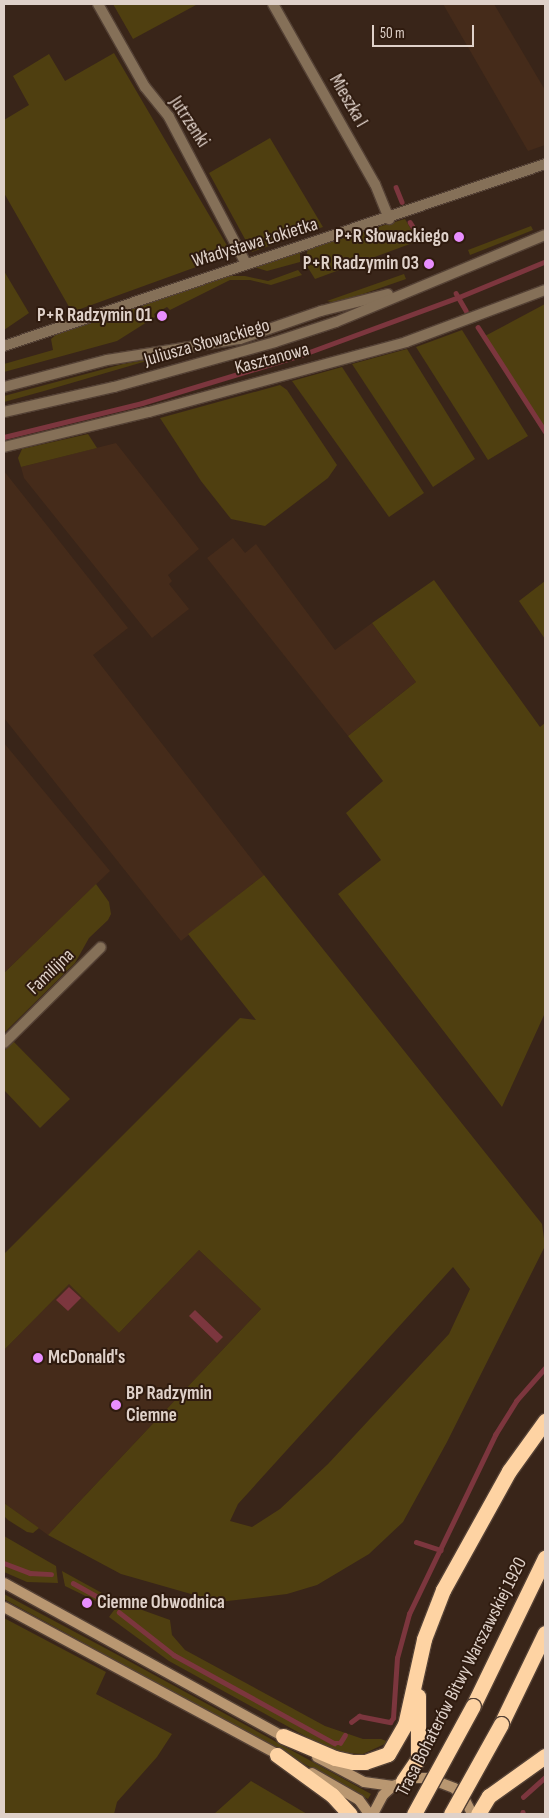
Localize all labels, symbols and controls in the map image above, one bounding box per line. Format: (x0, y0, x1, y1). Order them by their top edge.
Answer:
scale bar (374, 15, 476, 47)
text: 50 m (380, 24, 405, 43)
street label: Mieszka I (324, 70, 372, 132)
street label: Jutrzenki (164, 92, 214, 152)
street label: Władysława Łokietka (189, 213, 321, 273)
place label: P+R Słowackiego (335, 226, 449, 248)
marker: P+R Słowackiego (453, 231, 465, 243)
place label: P+R Radzymin 03 (303, 253, 419, 275)
marker: P+R Radzymin 03 (423, 258, 435, 270)
place label: P+R Radzymin 01 (37, 305, 152, 327)
marker: P+R Radzymin 01 (156, 310, 168, 322)
street label: Juliusza Słowackiego (142, 314, 272, 372)
street label: Kasztanowa (232, 338, 312, 380)
street label: Familijna (23, 944, 79, 1000)
place label: McDonald's (48, 1347, 125, 1369)
marker: McDonald's (32, 1352, 44, 1364)
place label: BP Radzymin Ciemne (126, 1383, 212, 1427)
marker: BP Radzymin Ciemne (110, 1399, 122, 1411)
street label: Trasa Bohaterów Bitwy Warszawskiej 1920 (392, 1554, 532, 1800)
place label: Ciemne Obwodnica (97, 1592, 225, 1614)
marker: Ciemne Obwodnica (81, 1597, 93, 1609)

